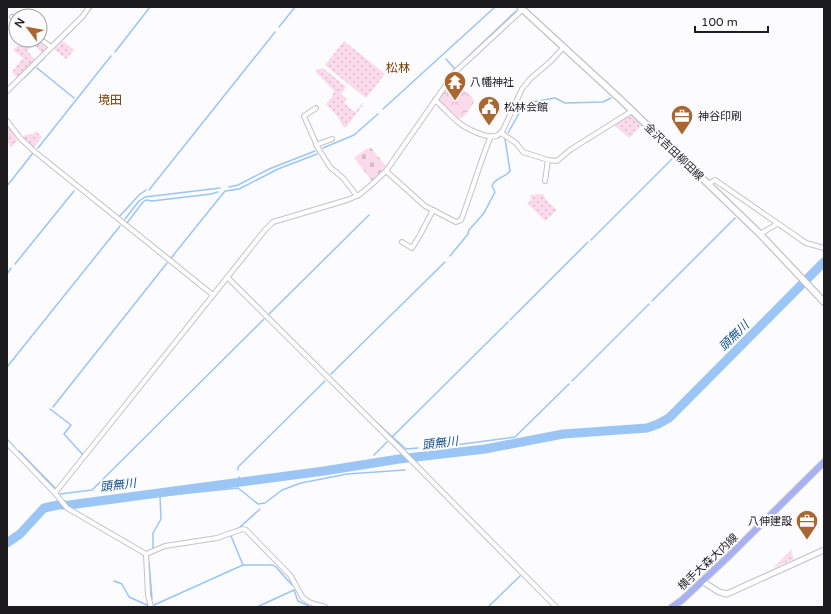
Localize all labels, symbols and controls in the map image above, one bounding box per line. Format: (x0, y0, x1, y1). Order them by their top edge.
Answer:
north arrow (8, 8, 48, 48)
scale bar (695, 8, 768, 34)
text: 100 m (701, 15, 738, 29)
text: N (12, 16, 28, 30)
district label: 松林 (386, 61, 410, 75)
temple icon: 八幡神社 (442, 69, 468, 102)
place label: 八幡神社 (470, 76, 514, 89)
district label: 境田 (98, 93, 122, 107)
public building icon: 松林会館 (476, 94, 502, 127)
place label: 松林会館 (504, 101, 548, 114)
office icon: 神谷印刷 (669, 103, 695, 136)
place label: 神谷印刷 (698, 110, 742, 123)
street label: 金沢吉田柳田線 (642, 121, 706, 183)
water label: 頭無川 (716, 317, 753, 354)
water label: 頭無川 (421, 434, 461, 452)
water label: 頭無川 (99, 476, 139, 494)
office icon: 八伸建設 (794, 508, 820, 541)
place label: 八伸建設 (748, 515, 792, 528)
street label: 横手大森大内線 (675, 531, 741, 593)

